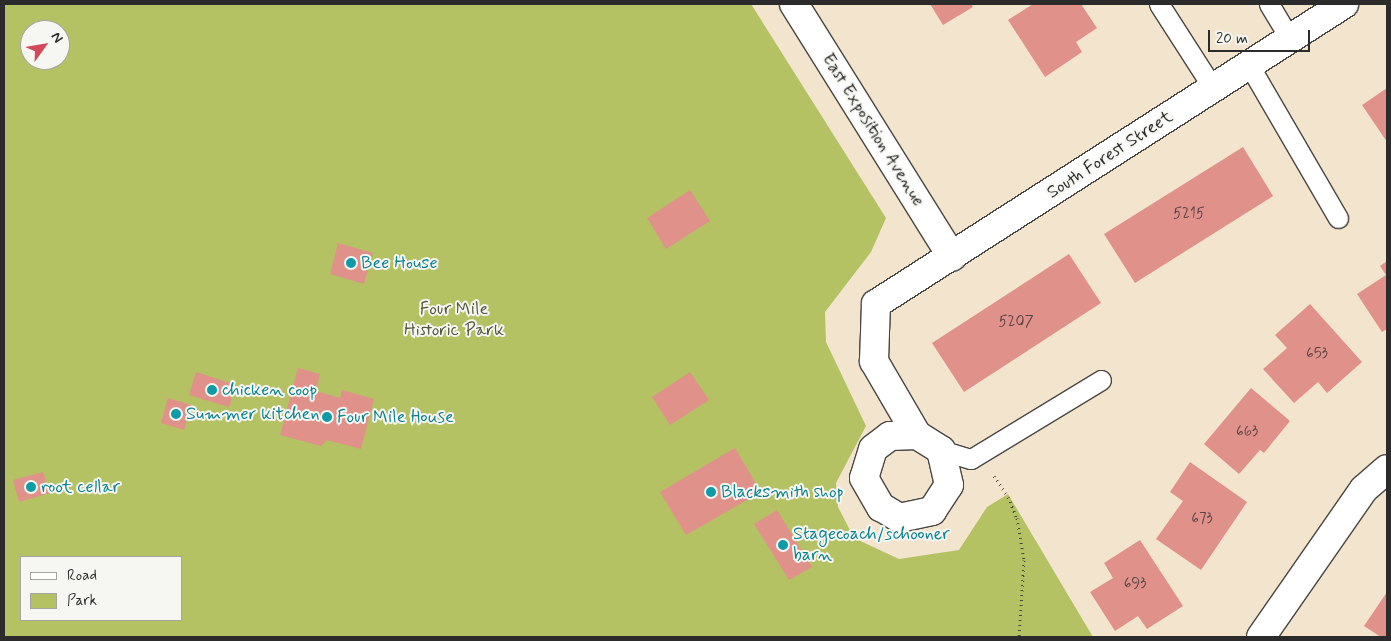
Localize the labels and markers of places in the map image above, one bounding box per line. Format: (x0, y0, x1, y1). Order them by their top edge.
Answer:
place label: Bee House (361, 252, 437, 274)
marker: Bee House (345, 257, 357, 269)
place label: chicken coop (222, 379, 318, 401)
marker: chicken coop (206, 384, 218, 396)
place label: Summer kitchen (186, 403, 316, 425)
place label: Four Mile House (337, 406, 454, 428)
marker: Summer kitchen (170, 408, 182, 420)
marker: Four Mile House (321, 411, 333, 423)
place label: root cellar (41, 476, 118, 498)
marker: root cellar (25, 481, 37, 493)
place label: Blacksmith shop (721, 481, 844, 503)
marker: Blacksmith shop (705, 486, 717, 498)
place label: Stagecoach/schooner barn (793, 524, 950, 566)
marker: Stagecoach/schooner barn (777, 539, 789, 551)

